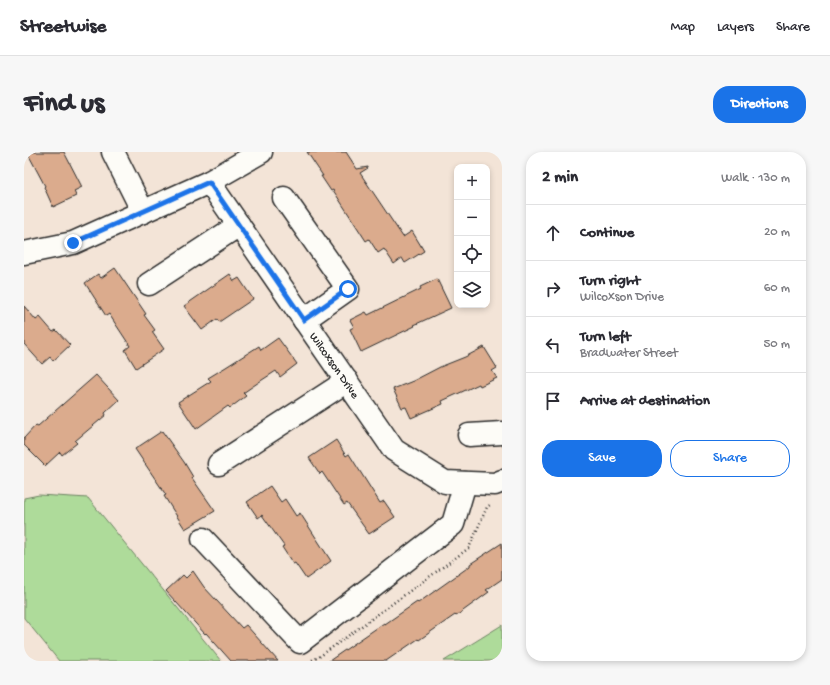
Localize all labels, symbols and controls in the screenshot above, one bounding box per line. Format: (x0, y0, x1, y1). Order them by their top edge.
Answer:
text: Streetwise (20, 16, 106, 39)
text: Map (671, 19, 695, 36)
text: Layers (717, 19, 754, 36)
text: Share (776, 19, 810, 36)
button: Directions (713, 86, 806, 123)
text: Find us (24, 88, 104, 121)
map controls (454, 164, 490, 308)
button: + (454, 164, 490, 200)
text: 2 min (542, 168, 578, 188)
text: Walk · 130 m (721, 171, 790, 186)
button: − (454, 200, 490, 236)
icon: ahead (542, 222, 564, 244)
text: Continue (580, 224, 634, 242)
text: 20 m (764, 225, 790, 240)
route end (64, 234, 82, 252)
button: locate (454, 236, 490, 272)
button: layers (454, 272, 490, 308)
text: Turn right (580, 272, 640, 290)
icon: right (542, 278, 564, 300)
route start (339, 280, 357, 298)
text: 60 m (764, 281, 790, 296)
text: Wilcoxson Drive (580, 290, 664, 305)
text: Turn left (580, 328, 631, 346)
street label: Wilcoxson Drive (305, 330, 362, 403)
icon: left (542, 334, 564, 356)
text: 50 m (763, 337, 790, 352)
text: Bradwater Street (580, 346, 678, 361)
icon: arrive (542, 390, 564, 412)
text: Arrive at destination (580, 392, 710, 410)
button: Save (542, 440, 662, 477)
button: Share (670, 440, 790, 477)

